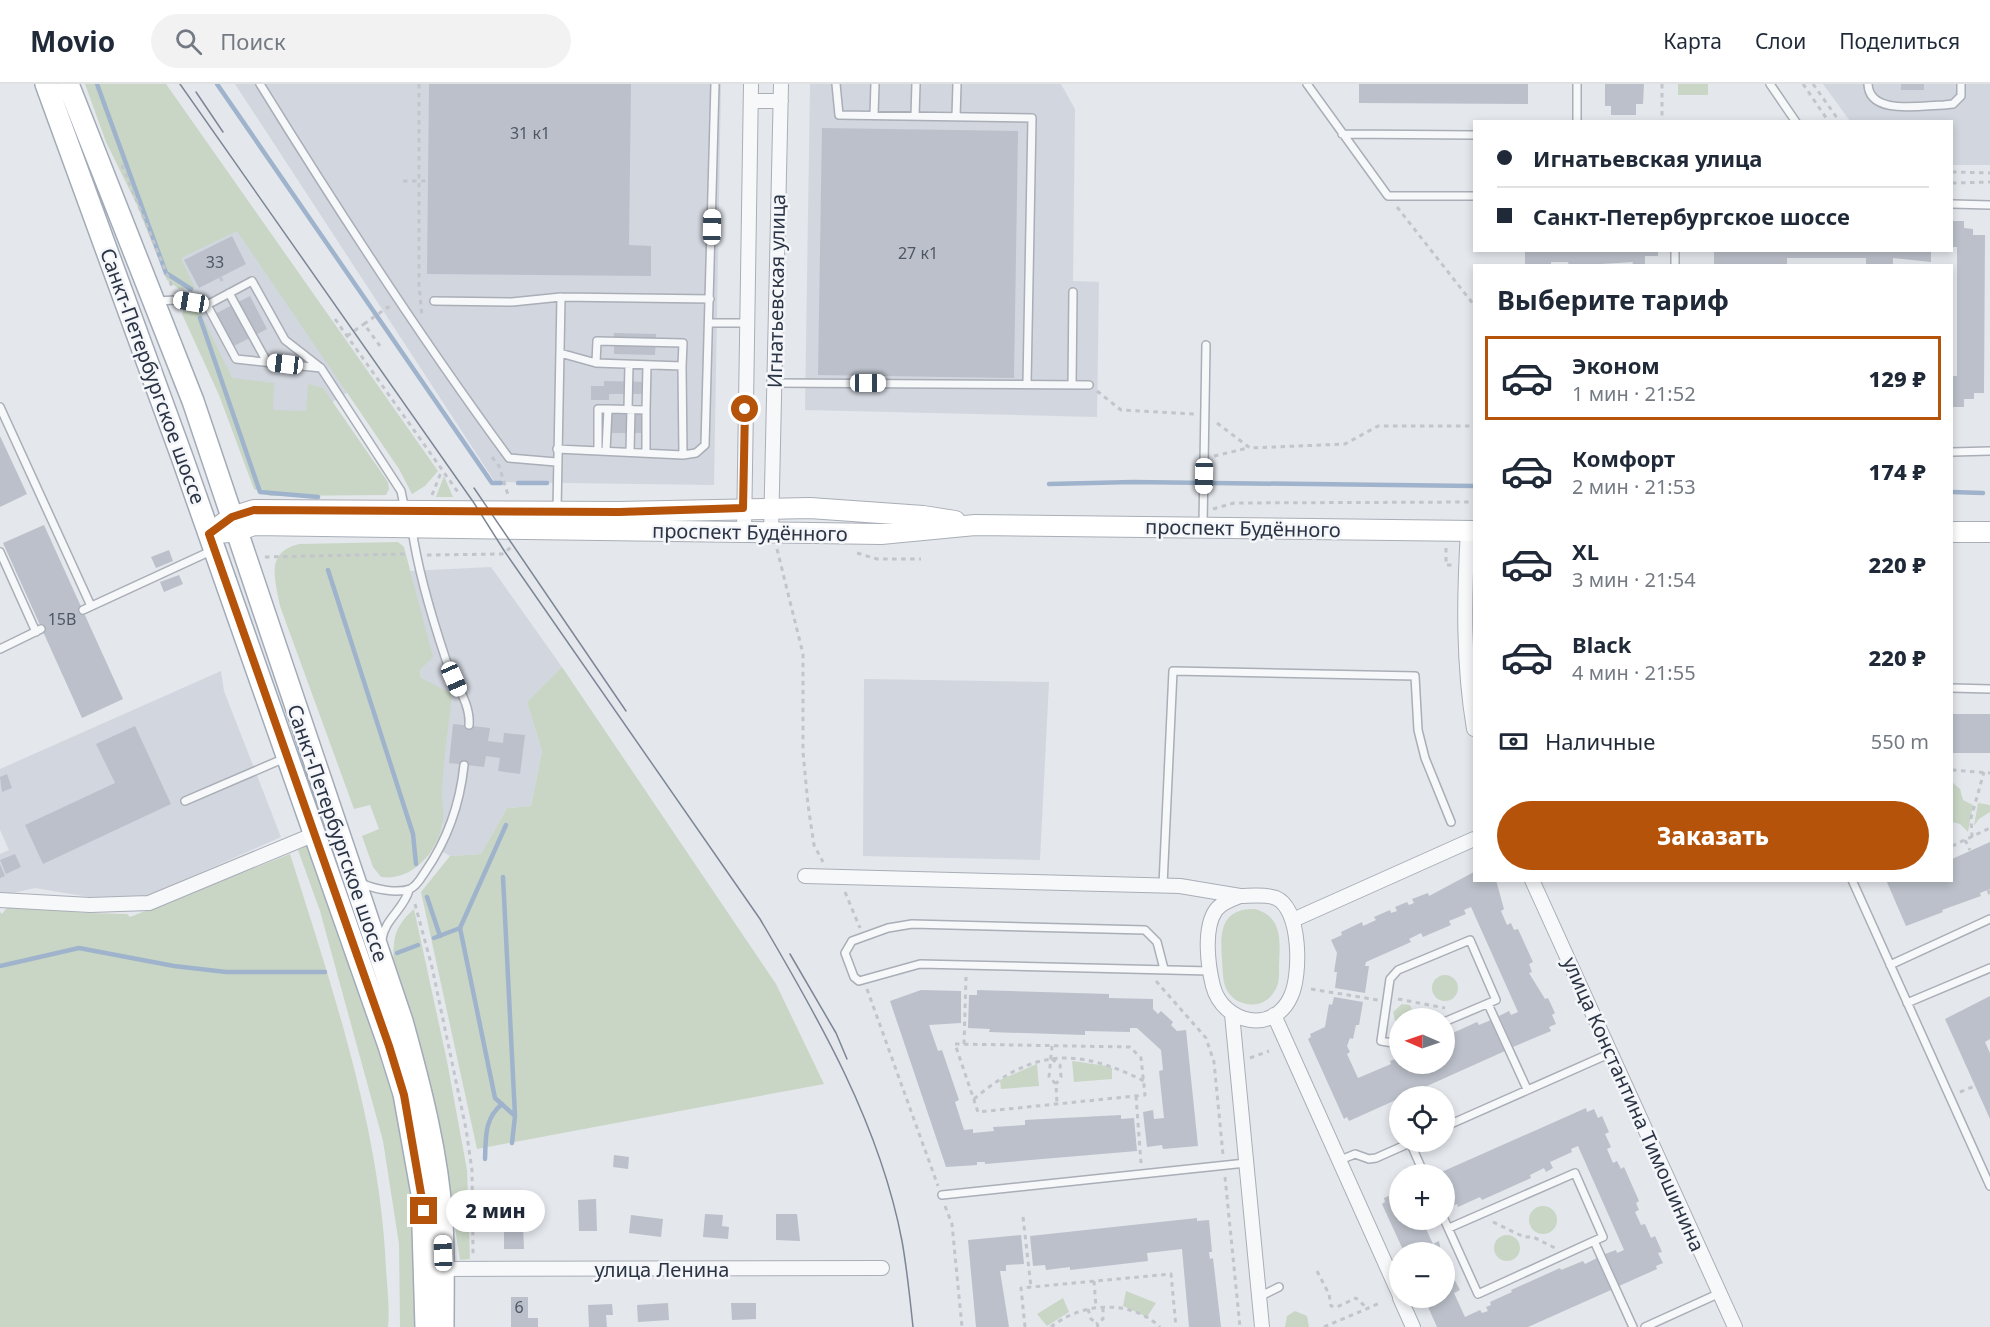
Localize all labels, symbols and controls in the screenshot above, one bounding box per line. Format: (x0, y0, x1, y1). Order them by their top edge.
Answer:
search box (151, 14, 571, 68)
text: Movio (30, 22, 115, 60)
icon: search (172, 25, 205, 58)
text: Поиск (220, 26, 286, 56)
text: Карта (1663, 27, 1722, 55)
text: Слои (1755, 27, 1806, 55)
text: Поделиться (1839, 27, 1960, 55)
house number: 31 к1 (510, 122, 550, 144)
text: Игнатьевская улица (1533, 143, 1762, 173)
street label: Игнатьевская улица (761, 194, 791, 388)
text: Санкт-Петербургское шоссе (1533, 201, 1850, 231)
car (703, 209, 721, 245)
house number: 27 к1 (898, 242, 938, 264)
street label: Санкт-Петербургское шоссе (94, 244, 212, 508)
house number: 33 (206, 251, 224, 273)
text: Выберите тариф (1497, 281, 1729, 318)
car (172, 290, 210, 314)
text: Эконом (1572, 350, 1660, 380)
icon: car (1500, 351, 1554, 405)
car (266, 353, 304, 375)
text: 129 ₽ (1869, 363, 1926, 393)
car (850, 374, 886, 392)
text: 1 мин · 21:52 (1572, 380, 1696, 407)
route start (731, 395, 758, 422)
text: Комфорт (1572, 443, 1675, 473)
icon: car (1500, 444, 1554, 498)
text: 174 ₽ (1869, 456, 1926, 486)
car (1195, 458, 1213, 494)
text: 2 мин · 21:53 (1572, 473, 1696, 500)
street label: проспект Будённого (1145, 513, 1341, 543)
street label: проспект Будённого (652, 517, 848, 547)
text: XL (1572, 536, 1599, 566)
icon: car (1500, 537, 1554, 591)
text: 220 ₽ (1869, 549, 1926, 579)
text: 3 мин · 21:54 (1572, 566, 1696, 593)
house number: 15В (48, 608, 76, 630)
text: Black (1572, 629, 1631, 659)
icon: car (1500, 630, 1554, 684)
text: 220 ₽ (1869, 642, 1926, 672)
car (438, 659, 470, 699)
text: 4 мин · 21:55 (1572, 659, 1696, 686)
street label: Санкт-Петербургское шоссе (281, 701, 395, 965)
icon: cash (1497, 725, 1530, 758)
text: Наличные (1545, 726, 1655, 756)
text: 550 m (1871, 728, 1929, 755)
button: Заказать (1497, 801, 1929, 870)
street label: улица Константина Тимошинина (1557, 953, 1711, 1255)
north arrow (1389, 1008, 1455, 1074)
map controls (1389, 1008, 1455, 1308)
button: locate (1389, 1086, 1455, 1152)
button: + (1389, 1164, 1455, 1230)
callout: 2 мин (445, 1190, 544, 1232)
route end (410, 1197, 437, 1224)
text: 2 мин (465, 1197, 526, 1224)
car (433, 1235, 453, 1271)
button: − (1389, 1242, 1455, 1308)
street label: улица Ленина (595, 1256, 729, 1283)
house number: 6 (514, 1296, 524, 1318)

